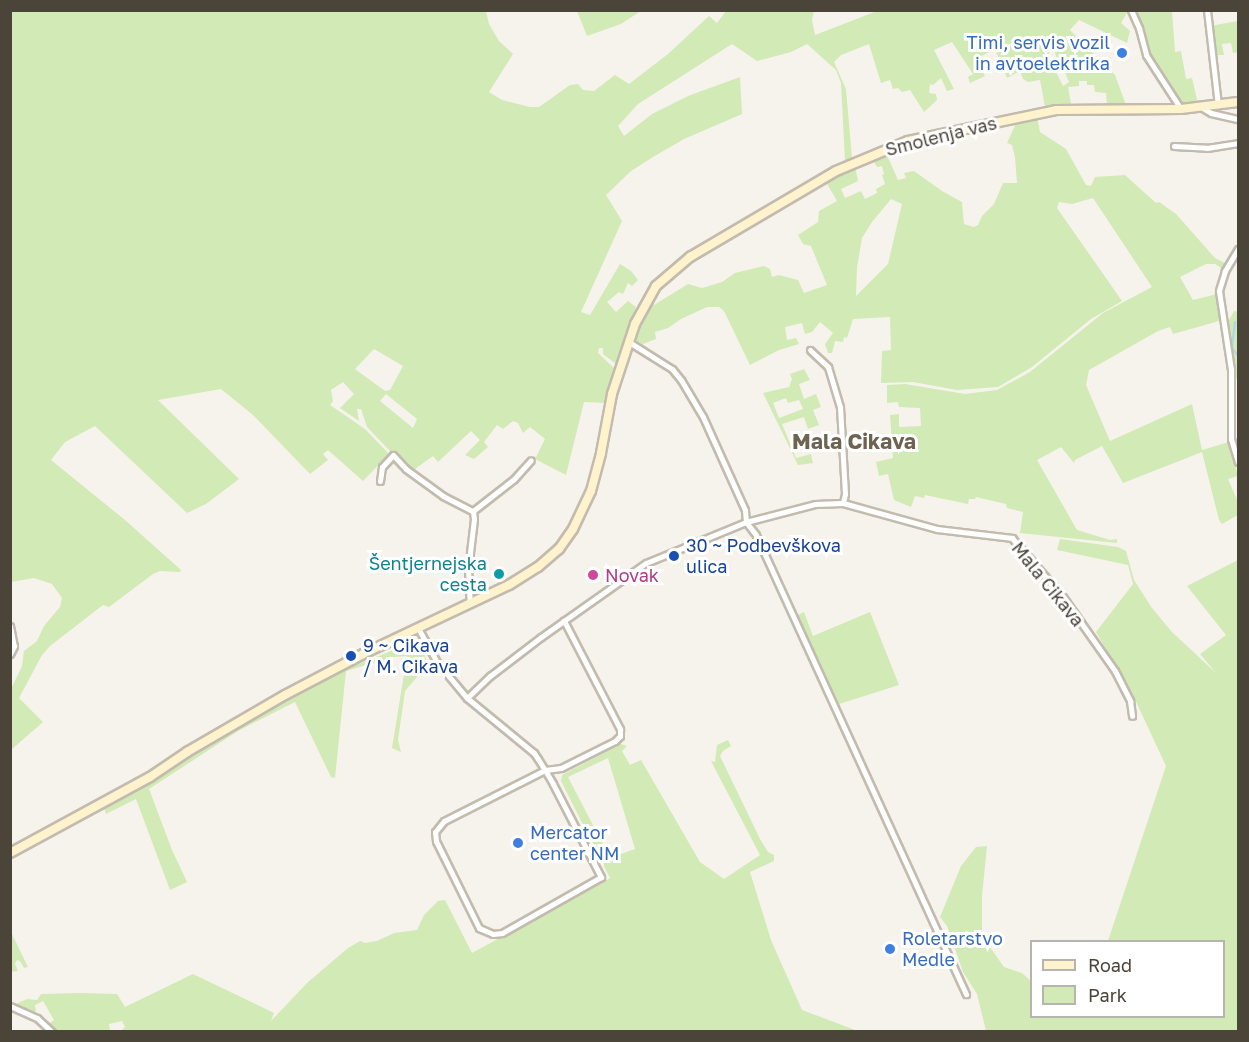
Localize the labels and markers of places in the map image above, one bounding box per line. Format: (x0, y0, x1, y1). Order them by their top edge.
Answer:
place label: Timi, servis vozil in avtoelektrika (967, 32, 1110, 74)
marker: Timi, servis vozil in avtoelektrika (1115, 46, 1129, 60)
place label: 30 ~ Podbevškova ulica (686, 535, 841, 578)
marker: 30 ~ Podbevškova ulica (667, 549, 681, 563)
place label: Šentjernejska cesta (369, 553, 487, 596)
place label: Novak (605, 564, 659, 586)
marker: Šentjernejska cesta (492, 567, 506, 581)
marker: Novak (586, 568, 600, 582)
place label: 9 ~ Cikava / M. Cikava (363, 635, 458, 678)
marker: 9 ~ Cikava / M. Cikava (344, 649, 358, 663)
place label: Mercator center NM (530, 822, 619, 864)
marker: Mercator center NM (511, 836, 525, 850)
place label: Roletarstvo Medle (902, 928, 1003, 970)
marker: Roletarstvo Medle (883, 942, 897, 956)

